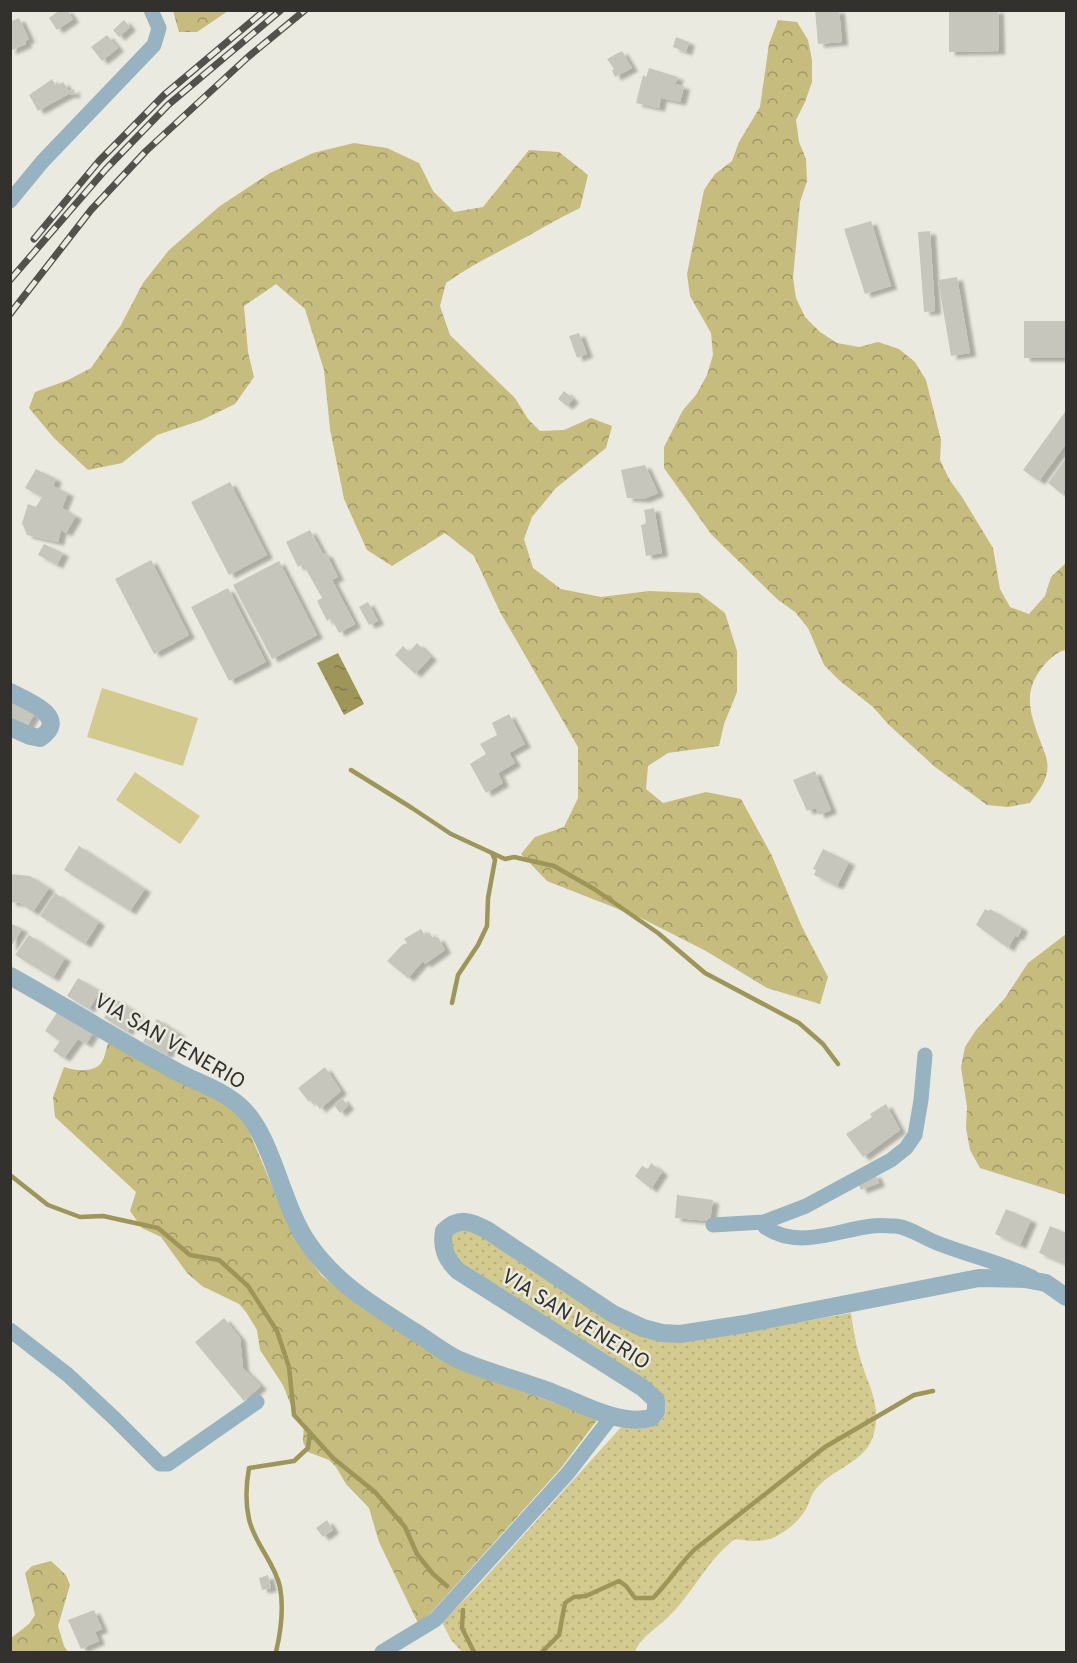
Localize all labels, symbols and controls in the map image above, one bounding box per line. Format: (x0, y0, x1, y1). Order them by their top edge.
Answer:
street label: VIA SAN VENERIO (89, 988, 250, 1097)
street label: VIA SAN VENERIO (496, 1264, 655, 1377)

